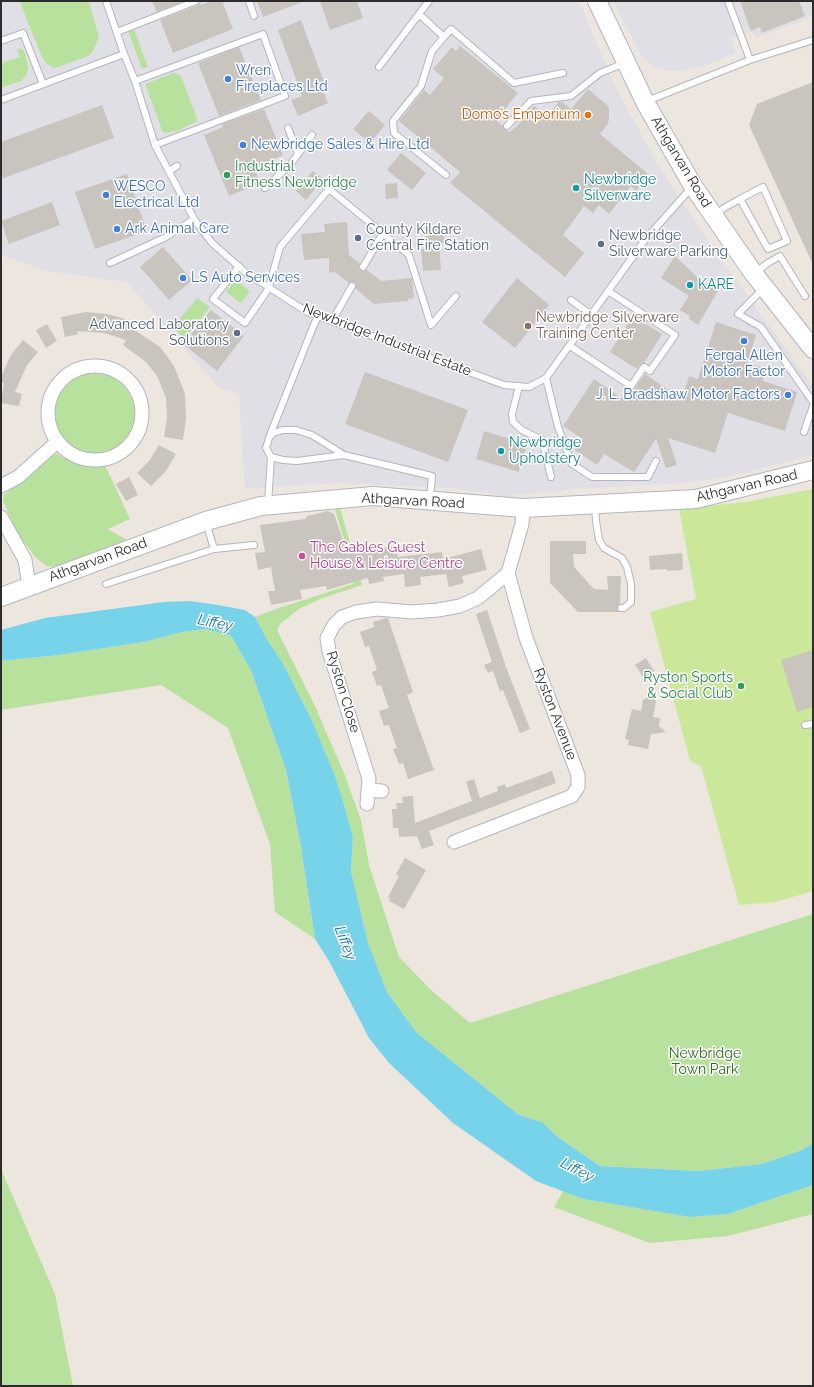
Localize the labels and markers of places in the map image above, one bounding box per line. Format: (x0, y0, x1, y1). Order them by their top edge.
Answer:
place label: Wren Fireplaces Ltd (236, 63, 328, 96)
marker: Wren Fireplaces Ltd (223, 74, 233, 84)
place label: Domo’s Emporium (462, 107, 580, 123)
marker: Domo’s Emporium (583, 110, 593, 120)
place label: Newbridge Sales & Hire Ltd (251, 137, 429, 153)
marker: Newbridge Sales & Hire Ltd (238, 140, 248, 150)
place label: Industrial Fitness Newbridge (235, 159, 357, 192)
marker: Industrial Fitness Newbridge (222, 170, 232, 180)
place label: Newbridge Silverware (584, 172, 656, 204)
place label: WESCO Electrical Ltd (114, 179, 199, 212)
marker: Newbridge Silverware (571, 183, 581, 193)
marker: WESCO Electrical Ltd (101, 190, 111, 200)
place label: Ark Animal Care (125, 221, 229, 237)
place label: County Kildare Central Fire Station (366, 222, 489, 254)
marker: Ark Animal Care (112, 224, 122, 234)
place label: Newbridge Silverware Parking (609, 228, 728, 260)
marker: County Kildare Central Fire Station (353, 233, 363, 243)
marker: Newbridge Silverware Parking (596, 239, 606, 249)
place label: LS Auto Services (191, 270, 300, 286)
marker: LS Auto Services (178, 273, 188, 283)
place label: KARE (698, 277, 734, 293)
marker: KARE (685, 280, 695, 290)
place label: Newbridge Silverware Training Center (536, 310, 679, 342)
place label: Advanced Laboratory Solutions (89, 317, 229, 350)
marker: Newbridge Silverware Training Center (523, 321, 533, 331)
marker: Advanced Laboratory Solutions (232, 328, 242, 338)
marker: Fergal Allen Motor Factor (739, 336, 749, 346)
place label: Fergal Allen Motor Factor (703, 348, 785, 380)
place label: J. L. Bradshaw Motor Factors (596, 387, 780, 403)
marker: J. L. Bradshaw Motor Factors (783, 390, 793, 400)
place label: Newbridge Upholstery (509, 435, 581, 468)
marker: Newbridge Upholstery (496, 446, 506, 456)
place label: The Gables Guest House & Leisure Centre (310, 540, 463, 572)
marker: The Gables Guest House & Leisure Centre (297, 551, 307, 561)
place label: Ryston Sports & Social Club (643, 670, 733, 702)
marker: Ryston Sports & Social Club (736, 681, 746, 691)

